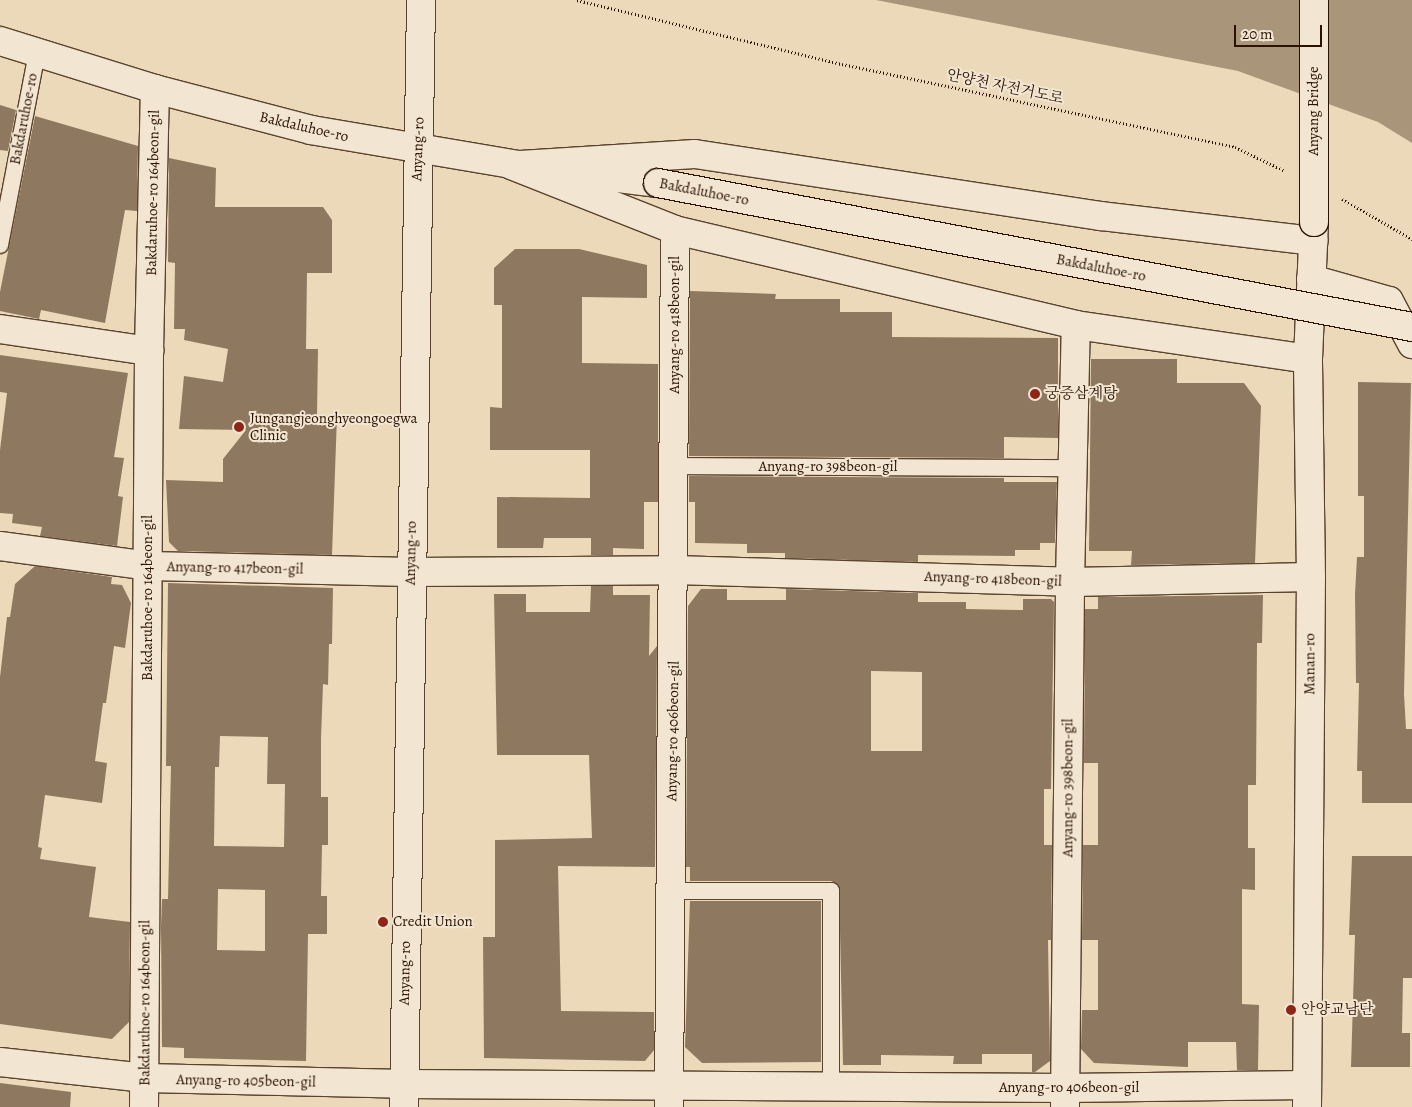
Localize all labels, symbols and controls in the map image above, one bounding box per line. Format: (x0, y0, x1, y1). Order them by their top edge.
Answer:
scale bar (1237, 15, 1324, 47)
text: 20 m (1242, 24, 1273, 44)
street label: 안양천 자전거도로 (945, 66, 1065, 108)
street label: Anyang Bridge (1305, 66, 1323, 156)
street label: Bakdaruhoe-ro (6, 72, 42, 166)
street label: Bakdaluhoe-ro (258, 108, 350, 146)
street label: Bakdaruhoe-ro 164beon-gil (143, 110, 163, 276)
street label: Anyang-ro (408, 117, 428, 181)
street label: Bakdaluhoe-ro (658, 174, 750, 210)
street label: Bakdaluhoe-ro (1055, 250, 1147, 286)
street label: Anyang-ro 418beon-gil (666, 256, 684, 394)
place label: 궁중삼계탕 (1045, 385, 1117, 403)
marker: 궁중삼계탕 (1029, 388, 1041, 400)
place label: Jungangjeonghyeongoegwa Clinic (250, 409, 417, 444)
marker: Jungangjeonghyeongoegwa Clinic (232, 420, 246, 434)
street label: Anyang-ro 398beon-gil (759, 458, 897, 476)
street label: Bakdaruhoe-ro 164beon-gil (139, 515, 157, 681)
street label: Anyang-ro (401, 521, 421, 585)
street label: Anyang-ro 417beon-gil (167, 558, 303, 578)
street label: Anyang-ro 418beon-gil (924, 568, 1062, 590)
street label: Manan-ro (1301, 633, 1319, 695)
street label: Anyang-ro 406beon-gil (663, 661, 683, 801)
street label: Anyang-ro 398beon-gil (1059, 719, 1077, 857)
place label: Credit Union (393, 913, 473, 931)
marker: Credit Union (377, 916, 389, 928)
street label: Bakdaruhoe-ro 164beon-gil (136, 920, 154, 1086)
street label: Anyang-ro (395, 941, 415, 1005)
place label: 안양교남단 (1301, 1001, 1373, 1019)
marker: 안양교남단 (1285, 1004, 1297, 1016)
street label: Anyang-ro 405beon-gil (176, 1071, 316, 1091)
street label: Anyang-ro 406beon-gil (999, 1079, 1139, 1097)

